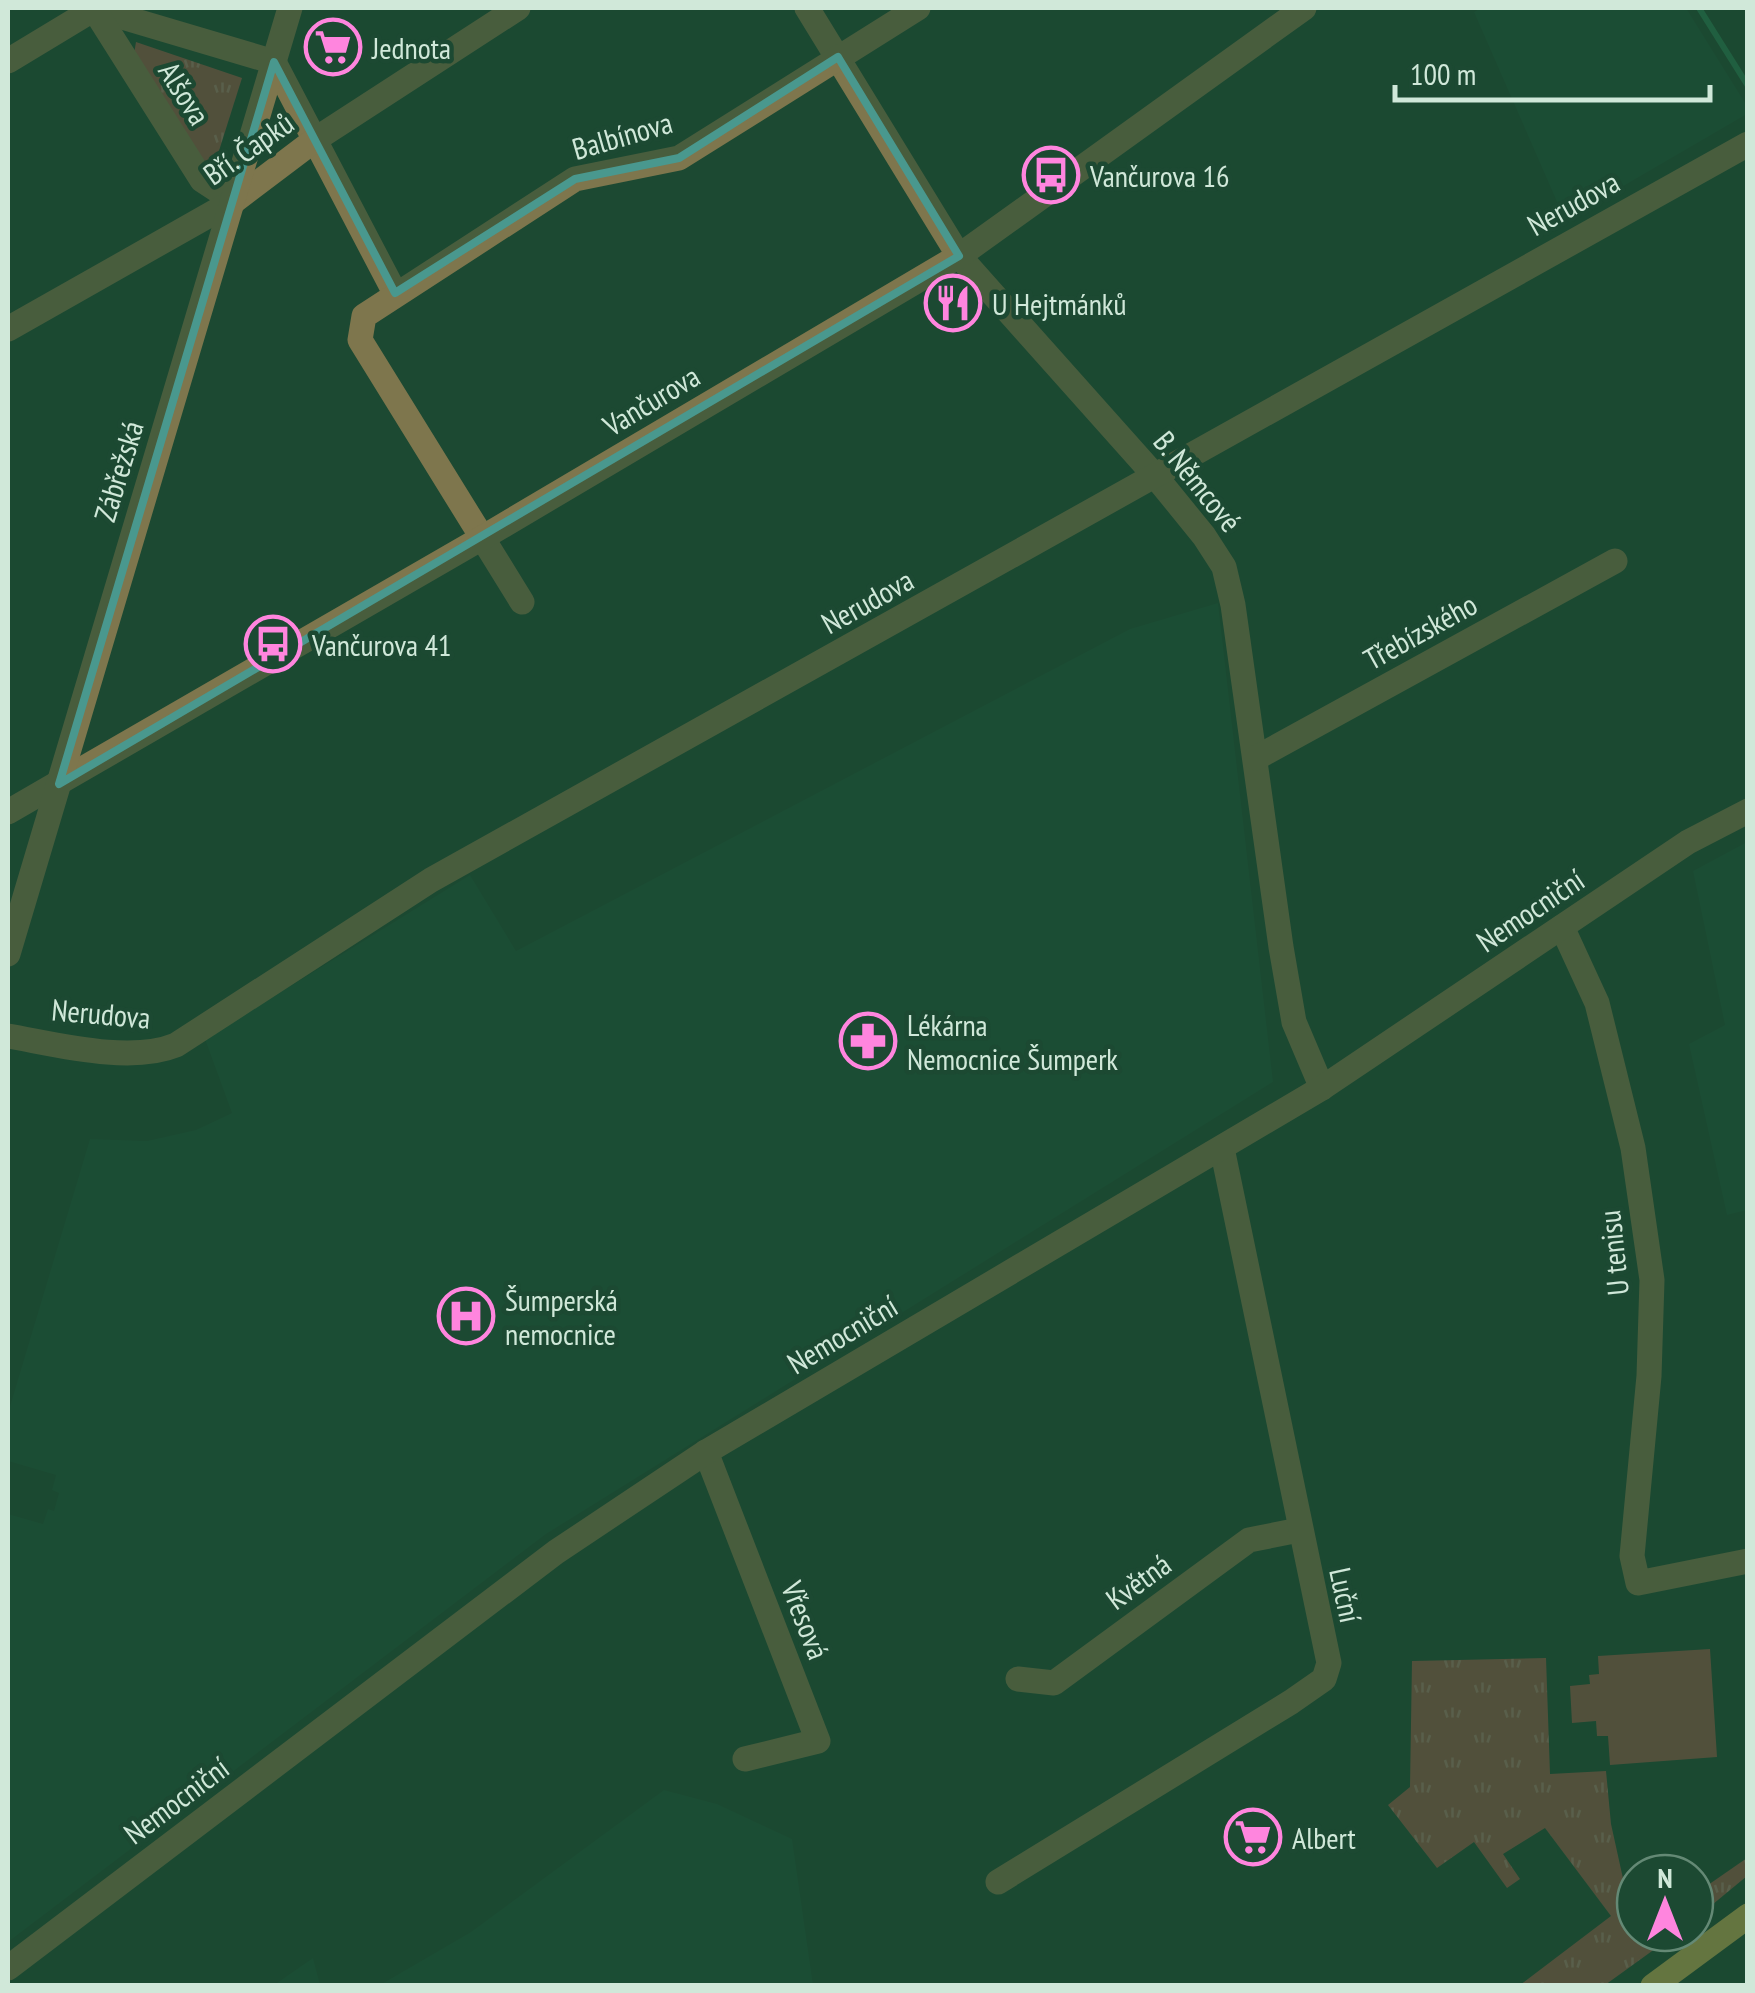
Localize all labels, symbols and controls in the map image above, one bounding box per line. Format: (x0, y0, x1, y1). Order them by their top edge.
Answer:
supermarket icon: Jednota (303, 17, 363, 77)
place label: Jednota (371, 28, 451, 67)
scale bar (1395, 40, 1710, 102)
street label: Alšova (151, 54, 219, 132)
text: 100 m (1410, 54, 1476, 93)
street label: Balbínova (568, 102, 676, 168)
street label: Bří. Čapků (195, 103, 301, 193)
bus stop icon: Vančurova 16 (1021, 145, 1081, 205)
place label: Vančurova 16 (1089, 156, 1229, 195)
street label: Nerudova (1520, 162, 1626, 244)
restaurant icon: U Hejtmánků (923, 273, 983, 333)
place label: U Hejtmánků (992, 284, 1127, 323)
street label: Vančurova (595, 356, 706, 445)
street label: Zábřežská (84, 416, 152, 526)
street label: B. Němcové (1145, 423, 1251, 539)
street label: Nerudova (814, 560, 920, 642)
street label: Třebízského (1357, 584, 1483, 678)
bus stop icon: Vančurova 41 (243, 614, 303, 674)
place label: Vančurova 41 (311, 625, 451, 664)
street label: Nemocniční (1469, 860, 1592, 960)
street label: Nerudova (50, 989, 152, 1037)
place label: Lékárna Nemocnice Šumperk (907, 1005, 1118, 1078)
pharmacy icon: Lékárna Nemocnice Šumperk (838, 1011, 898, 1071)
street label: U tenisu (1589, 1209, 1637, 1297)
place label: Šumperská nemocnice (505, 1280, 618, 1353)
hospital icon: Šumperská nemocnice (436, 1286, 496, 1346)
street label: Nemocniční (780, 1286, 905, 1382)
street label: Květná (1098, 1544, 1178, 1618)
street label: Luční (1321, 1564, 1371, 1627)
street label: Vřesová (773, 1574, 839, 1665)
street label: Nemocniční (116, 1748, 237, 1852)
supermarket icon: Albert (1223, 1807, 1283, 1867)
place label: Albert (1292, 1818, 1357, 1857)
north arrow (1615, 1853, 1715, 1953)
text: N (1657, 1859, 1673, 1896)

